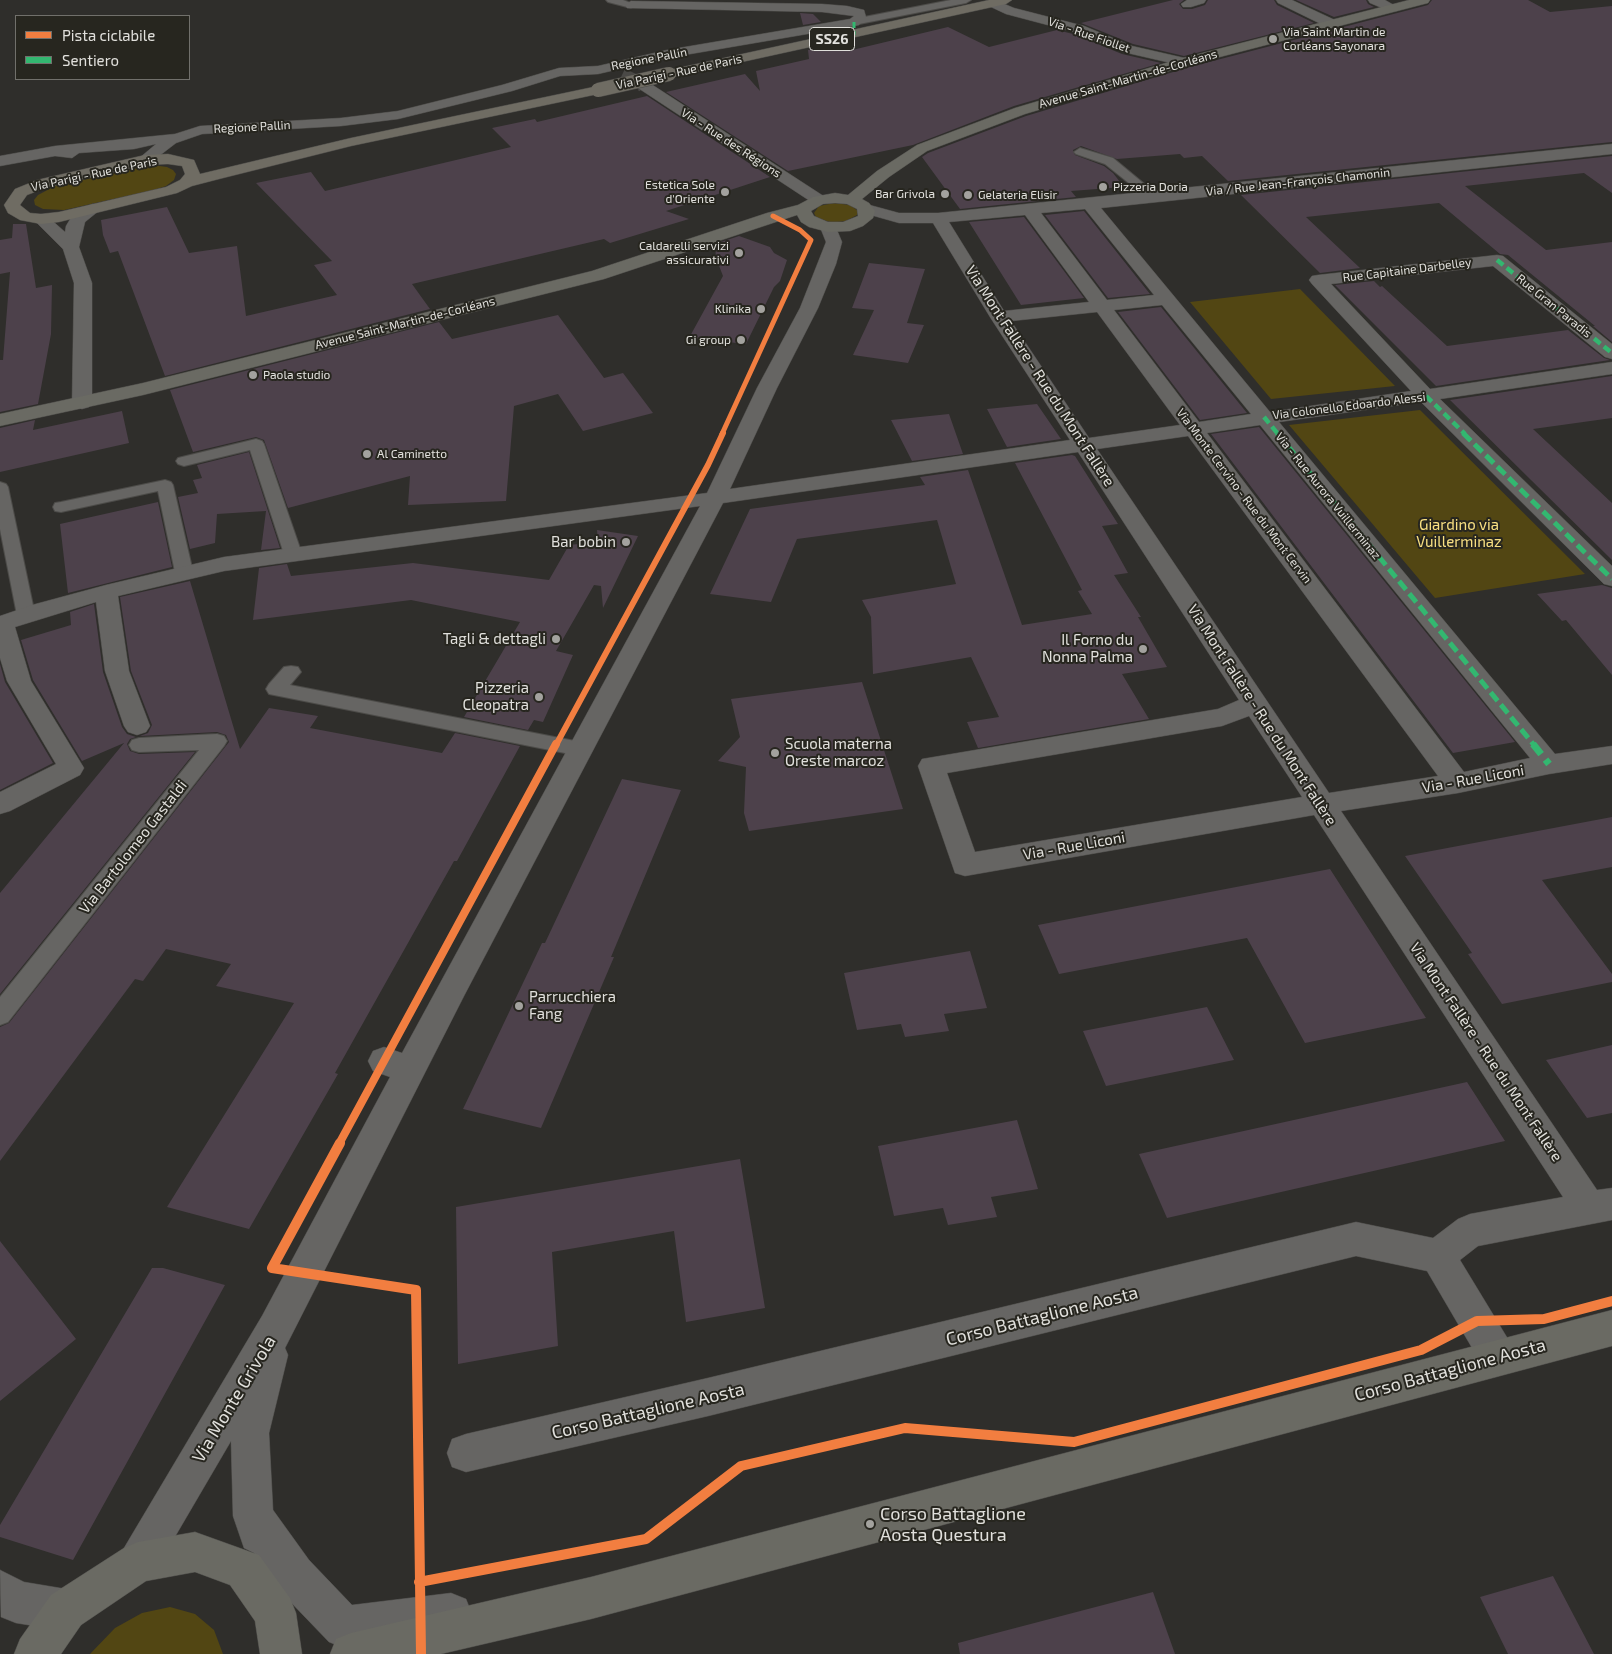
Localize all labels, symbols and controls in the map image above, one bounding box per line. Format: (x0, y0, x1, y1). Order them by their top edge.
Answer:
street label: Via - Rue Fiollet (1046, 14, 1132, 56)
legend (15, 15, 190, 80)
place label: Via Saint Martin de Corléans Sayonara (1283, 25, 1386, 53)
text: Pista ciclabile (62, 26, 155, 44)
road number: SS26 (810, 28, 854, 50)
marker: Via Saint Martin de Corléans Sayonara (1267, 33, 1279, 45)
street label: Regione Pallin (610, 45, 688, 73)
street label: Avenue Saint-Martin-de-Corléans (1037, 47, 1219, 111)
text: Sentiero (62, 51, 119, 69)
street label: Via Parigi - Rue de Paris (615, 52, 743, 92)
street label: Via - Rue des Régions (678, 105, 784, 181)
street label: Regione Pallin (213, 118, 291, 136)
street label: Via Parigi - Rue de Paris (30, 154, 158, 194)
street label: Via / Rue Jean-François Chamonin (1205, 165, 1391, 199)
place label: Estetica Sole d'Oriente (645, 178, 715, 206)
place label: Pizzeria Doria (1113, 180, 1188, 194)
marker: Pizzeria Doria (1097, 181, 1109, 193)
marker: Estetica Sole d'Oriente (719, 186, 731, 198)
place label: Bar Grivola (875, 187, 935, 201)
marker: Bar Grivola (939, 188, 951, 200)
place label: Gelateria Elisir (978, 188, 1057, 202)
marker: Gelateria Elisir (962, 189, 974, 201)
place label: Caldarelli servizi assicurativi (639, 239, 729, 267)
marker: Caldarelli servizi assicurativi (733, 247, 745, 259)
street label: Rue Capitaine Darbelley (1342, 255, 1472, 285)
street label: Via Mont Fallère - Rue du Mont Fallère (962, 262, 1118, 490)
street label: Rue Gran Paradis (1513, 271, 1595, 341)
street label: Avenue Saint-Martin-de-Corléans (314, 294, 496, 352)
place label: Klinika (715, 302, 751, 316)
marker: Klinika (755, 303, 767, 315)
place label: Gi group (686, 333, 731, 347)
marker: Gi group (735, 334, 747, 346)
place label: Paola studio (263, 368, 330, 382)
marker: Paola studio (247, 369, 259, 381)
street label: Via Colonello Edoardo Alessi (1272, 389, 1426, 423)
street label: Via Monte Cervino - Rue du Mont Cervin (1173, 406, 1315, 586)
street label: Via - Rue Aurora Vuillerminaz (1272, 430, 1384, 562)
place label: Al Caminetto (377, 447, 447, 461)
marker: Al Caminetto (361, 448, 373, 460)
park label: Giardino via Vuillerminaz (1416, 516, 1502, 551)
place label: Bar bobin (551, 533, 616, 551)
marker: Bar bobin (620, 536, 632, 548)
street label: Via Mont Fallère - Rue du Mont Fallère (1184, 601, 1340, 829)
place label: Tagli & dettagli (443, 630, 546, 648)
place label: Il Forno du Nonna Palma (1042, 631, 1133, 666)
marker: Tagli & dettagli (550, 633, 562, 645)
marker: Il Forno du Nonna Palma (1137, 643, 1149, 655)
place label: Pizzeria Cleopatra (463, 679, 529, 714)
marker: Pizzeria Cleopatra (533, 691, 545, 703)
place label: Scuola materna Oreste marcoz (785, 735, 892, 770)
marker: Scuola materna Oreste marcoz (769, 747, 781, 759)
street label: Via - Rue Liconi (1421, 761, 1525, 797)
street label: Via Bartolomeo Gastaldi (75, 777, 191, 917)
street label: Via - Rue Liconi (1022, 828, 1126, 864)
street label: Via Mont Fallère - Rue du Mont Fallère (1406, 939, 1566, 1165)
place label: Parrucchiera Fang (529, 988, 616, 1023)
marker: Parrucchiera Fang (513, 1000, 525, 1012)
street label: Corso Battaglione Aosta (944, 1282, 1140, 1350)
street label: Via Monte Grivola (188, 1332, 280, 1466)
street label: Corso Battaglione Aosta (1352, 1334, 1548, 1406)
street label: Corso Battaglione Aosta (549, 1378, 747, 1444)
place label: Corso Battaglione Aosta Questura (880, 1503, 1026, 1546)
marker: Corso Battaglione Aosta Questura (864, 1518, 876, 1530)

